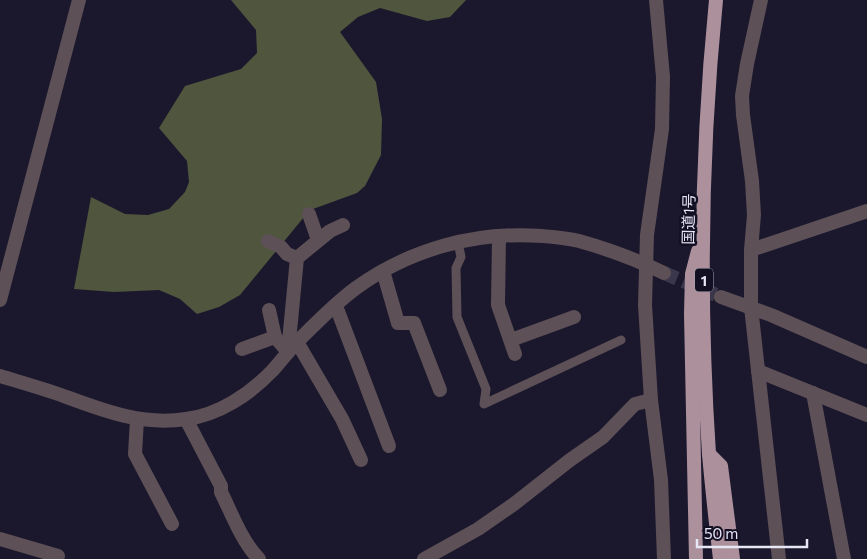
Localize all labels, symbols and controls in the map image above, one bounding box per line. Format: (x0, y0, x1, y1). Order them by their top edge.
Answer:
street label: 国道1号 (679, 193, 697, 245)
road number: 1 (695, 268, 713, 292)
scale bar (697, 516, 807, 548)
text: 50 m (704, 524, 738, 542)

